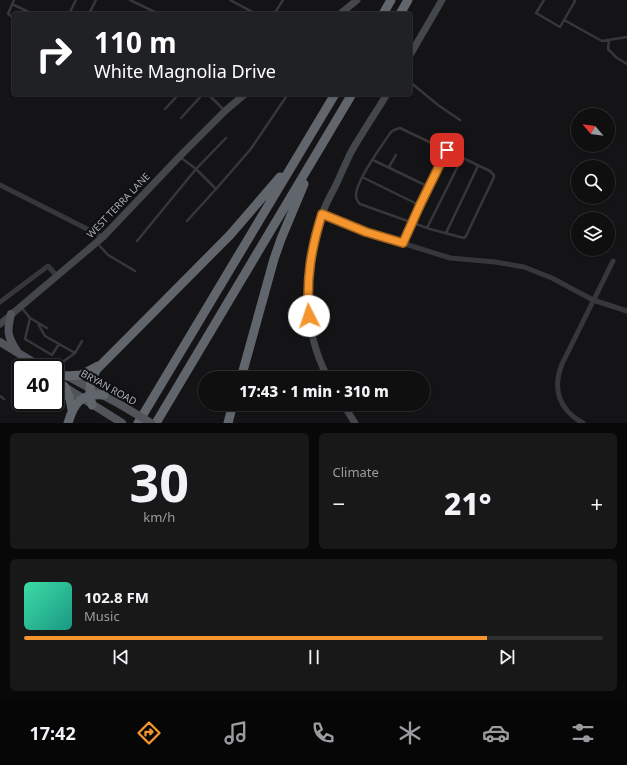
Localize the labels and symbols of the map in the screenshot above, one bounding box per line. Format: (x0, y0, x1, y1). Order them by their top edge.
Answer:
north arrow (571, 108, 615, 152)
pin (430, 133, 464, 167)
street label: WEST TERRA LANE (83, 169, 153, 241)
position arrow (288, 295, 330, 337)
speed limit sign: 40 (12, 359, 64, 411)
street label: BRYAN ROAD (79, 366, 139, 408)

